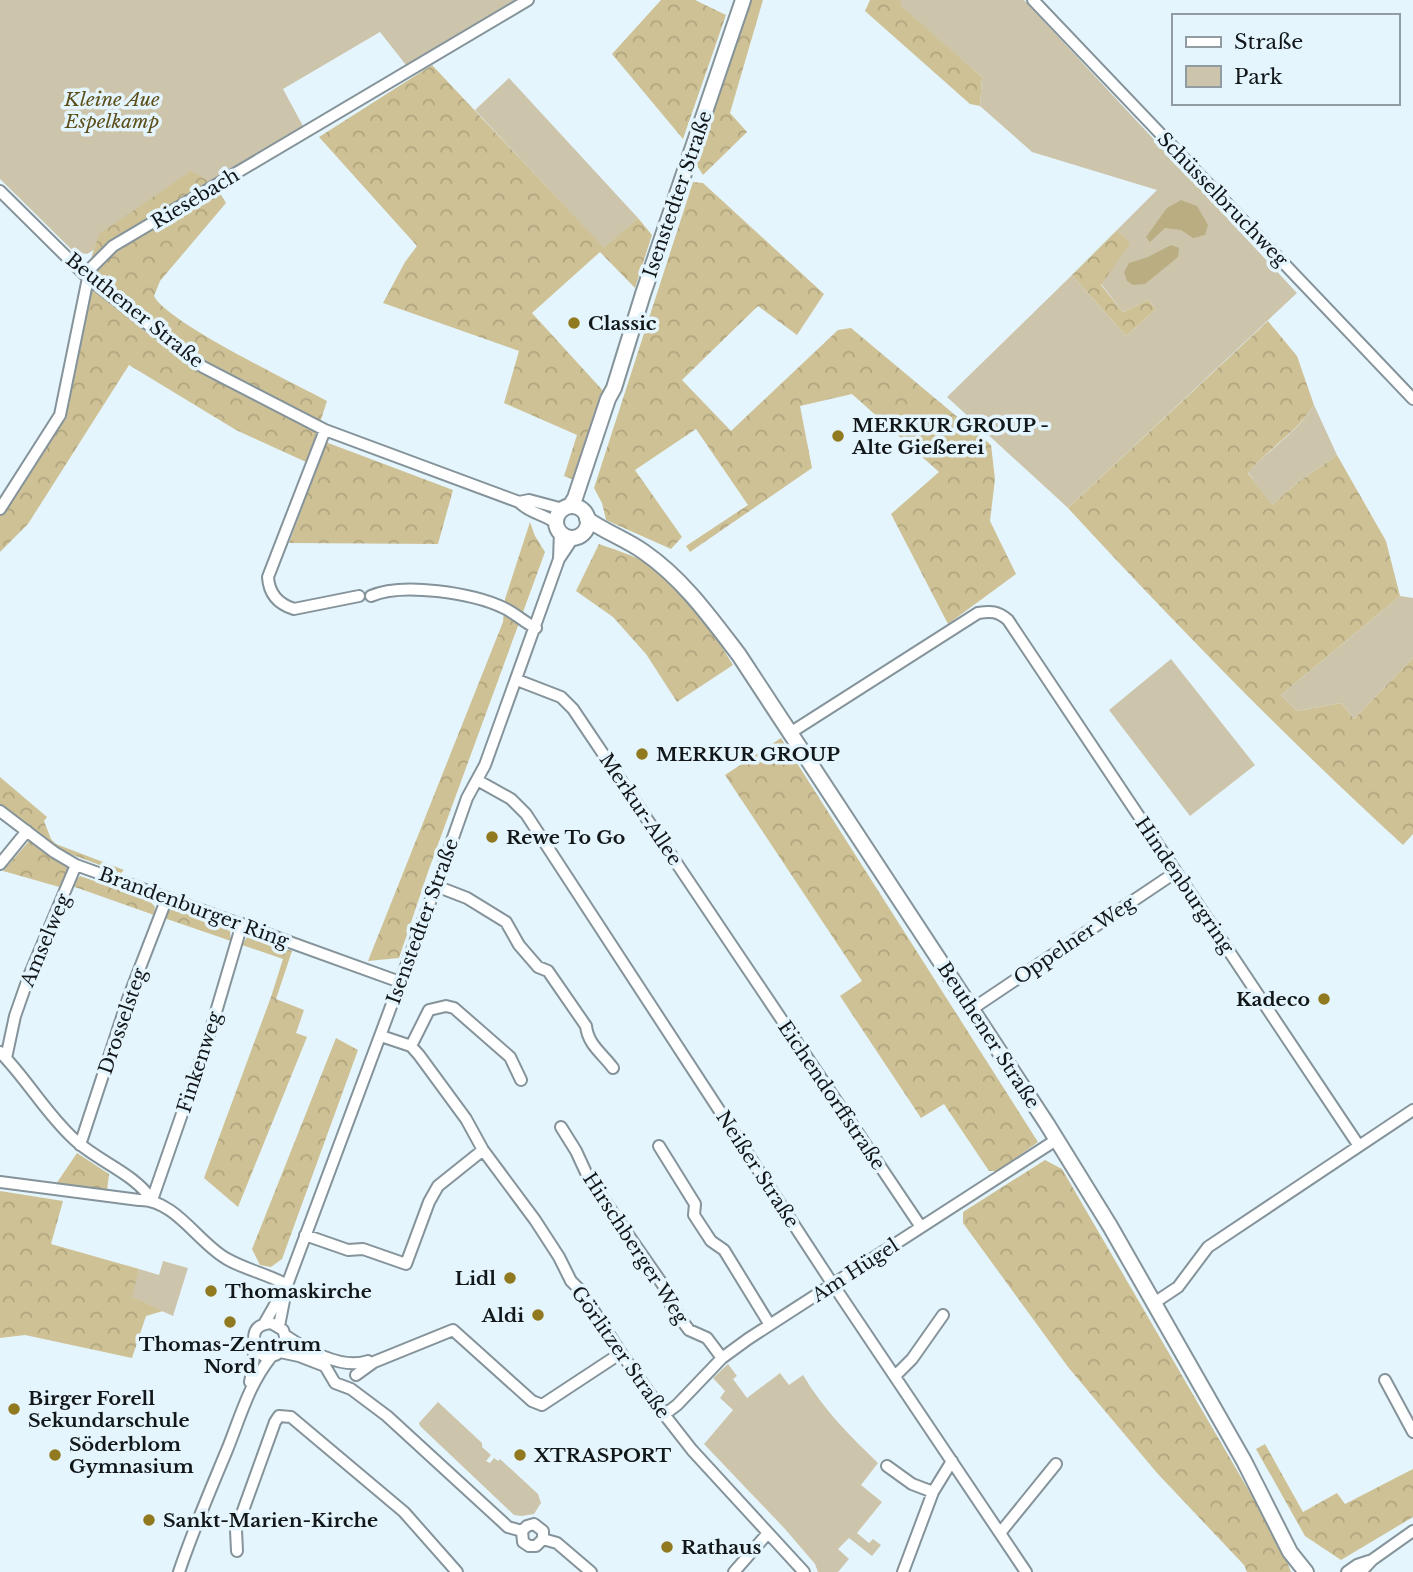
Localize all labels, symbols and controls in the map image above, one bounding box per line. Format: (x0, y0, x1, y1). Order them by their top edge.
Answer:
legend (1172, 14, 1399, 105)
text: Straße (1234, 29, 1303, 55)
text: Park (1234, 64, 1283, 90)
park label: Kleine Aue Espelkamp (63, 88, 160, 133)
street label: Isenstedter Straße (638, 108, 717, 281)
street label: Schüsselbruchweg (1153, 127, 1293, 272)
street label: Riesebach (147, 163, 243, 234)
street label: Beuthener Straße (61, 248, 208, 373)
place label: Classic (588, 312, 657, 335)
marker: Classic (566, 315, 582, 331)
place label: MERKUR GROUP - Alte Gießerei (851, 414, 1049, 459)
marker: MERKUR GROUP - Alte Gießerei (830, 428, 846, 444)
place label: MERKUR GROUP (656, 743, 840, 766)
marker: MERKUR GROUP (634, 746, 650, 762)
street label: Merkur-Allee (595, 749, 687, 870)
street label: Hindenburgring (1130, 813, 1239, 958)
place label: Rewe To Go (506, 826, 625, 849)
marker: Rewe To Go (484, 829, 500, 845)
street label: Isenstedter Straße (382, 835, 463, 1007)
street label: Brandenburger Ring (96, 862, 292, 953)
street label: Amselweg (15, 890, 76, 991)
street label: Oppelner Weg (1009, 891, 1140, 989)
street label: Beuthener Straße (933, 958, 1045, 1113)
street label: Drosselsteg (94, 965, 152, 1077)
place label: Kadeco (1236, 988, 1310, 1011)
marker: Kadeco (1316, 991, 1332, 1007)
street label: Finkenweg (172, 1008, 227, 1116)
street label: Eichendorffstraße (773, 1016, 890, 1174)
street label: Neißer Straße (711, 1107, 804, 1232)
street label: Hirschberger Weg (578, 1168, 693, 1329)
street label: Am Hügel (807, 1234, 903, 1308)
place label: Lidl (455, 1267, 496, 1290)
marker: Lidl (502, 1270, 518, 1286)
place label: Thomaskirche (225, 1280, 372, 1303)
street label: Görlitzer Straße (566, 1282, 675, 1423)
marker: Thomaskirche (203, 1283, 219, 1299)
place label: Aldi (481, 1304, 524, 1327)
marker: Aldi (530, 1307, 546, 1323)
marker: Thomas-Zentrum Nord (222, 1314, 238, 1330)
place label: Thomas-Zentrum Nord (139, 1333, 321, 1378)
place label: Birger Forell Sekundarschule (28, 1387, 190, 1432)
marker: Birger Forell Sekundarschule (6, 1401, 22, 1417)
place label: Söderblom Gymnasium (69, 1433, 194, 1478)
place label: XTRASPORT (533, 1444, 672, 1467)
marker: Söderblom Gymnasium (47, 1447, 63, 1463)
marker: XTRASPORT (512, 1447, 528, 1463)
place label: Sankt-Marien-Kirche (163, 1509, 378, 1532)
marker: Sankt-Marien-Kirche (141, 1512, 157, 1528)
place label: Rathaus (681, 1536, 762, 1559)
marker: Rathaus (659, 1539, 675, 1555)

